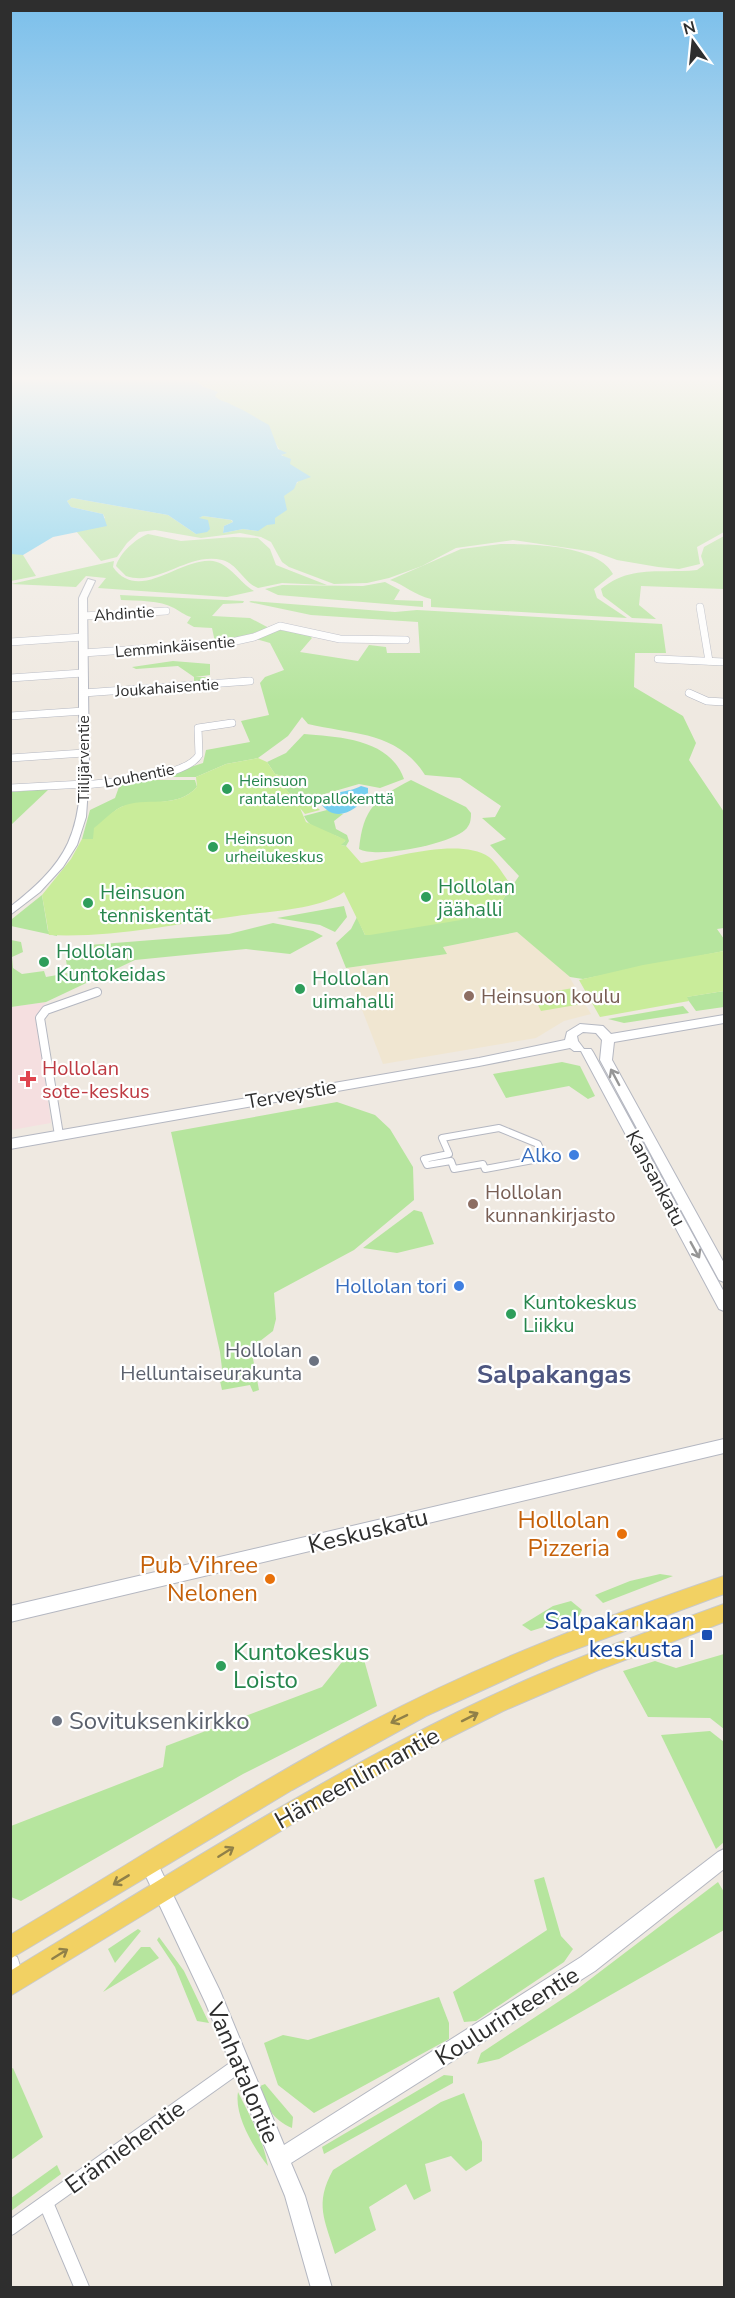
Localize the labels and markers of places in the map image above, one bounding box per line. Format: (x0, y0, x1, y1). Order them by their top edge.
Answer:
place label: Heinsuon rantalentopallokenttä (239, 770, 394, 810)
marker: Heinsuon rantalentopallokenttä (220, 782, 234, 796)
place label: Heinsuon urheilukeskus (225, 828, 323, 868)
marker: Heinsuon urheilukeskus (206, 840, 220, 854)
place label: Hollolan jäähalli (436, 873, 515, 923)
place label: Heinsuon tenniskentät (100, 879, 212, 929)
marker: Hollolan jäähalli (419, 890, 433, 904)
marker: Heinsuon tenniskentät (81, 896, 95, 910)
place label: Hollolan Kuntokeidas (56, 938, 166, 988)
marker: Hollolan Kuntokeidas (37, 955, 51, 969)
place label: Hollolan uimahalli (312, 965, 394, 1015)
marker: Hollolan uimahalli (293, 982, 307, 996)
place label: Heinsuon koulu (481, 983, 621, 1010)
marker: Heinsuon koulu (462, 989, 476, 1003)
place label: Hollolan sote-keskus (42, 1055, 150, 1105)
marker: Hollolan sote-keskus (19, 1070, 37, 1088)
place label: Alko (521, 1142, 562, 1169)
marker: Alko (567, 1148, 581, 1162)
place label: Hollolan kunnankirjasto (485, 1179, 616, 1229)
marker: Hollolan kunnankirjasto (466, 1197, 480, 1211)
place label: Hollolan tori (335, 1273, 447, 1300)
marker: Hollolan tori (452, 1279, 466, 1293)
place label: Kuntokeskus Liikku (523, 1289, 637, 1339)
marker: Kuntokeskus Liikku (504, 1307, 518, 1321)
place label: Hollolan Helluntaiseurakunta (120, 1337, 302, 1387)
marker: Hollolan Helluntaiseurakunta (307, 1354, 321, 1368)
place label: Hollolan Pizzeria (518, 1504, 610, 1564)
marker: Hollolan Pizzeria (615, 1527, 629, 1541)
place label: Pub Vihree Nelonen (140, 1549, 258, 1609)
marker: Pub Vihree Nelonen (263, 1572, 277, 1586)
place label: Salpakankaan keskusta I (545, 1605, 695, 1665)
marker: Salpakankaan keskusta I (700, 1628, 714, 1642)
place label: Kuntokeskus Loisto (233, 1636, 370, 1696)
marker: Kuntokeskus Loisto (214, 1659, 228, 1673)
place label: Sovituksenkirkko (69, 1705, 250, 1737)
marker: Sovituksenkirkko (50, 1714, 64, 1728)

